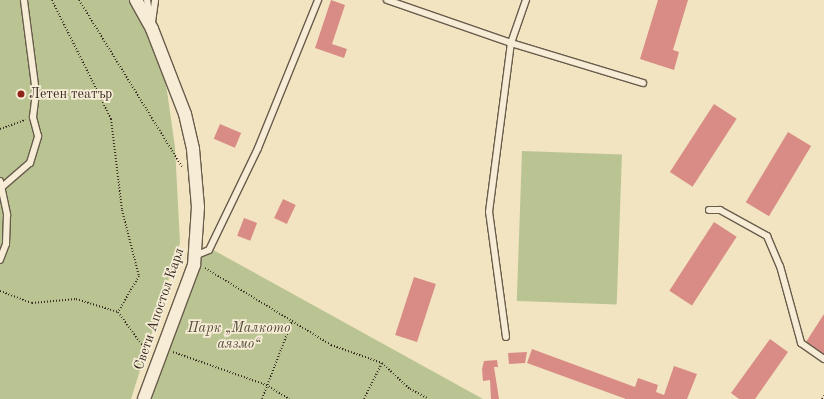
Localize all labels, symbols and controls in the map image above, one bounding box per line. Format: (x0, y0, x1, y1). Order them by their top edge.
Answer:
place label: Летен театър (29, 86, 112, 102)
marker: Летен театър (16, 89, 26, 99)
street label: Свети Апостол Карл (130, 246, 188, 372)
park label: Парк „Малкото аязмо“ (187, 320, 291, 352)

